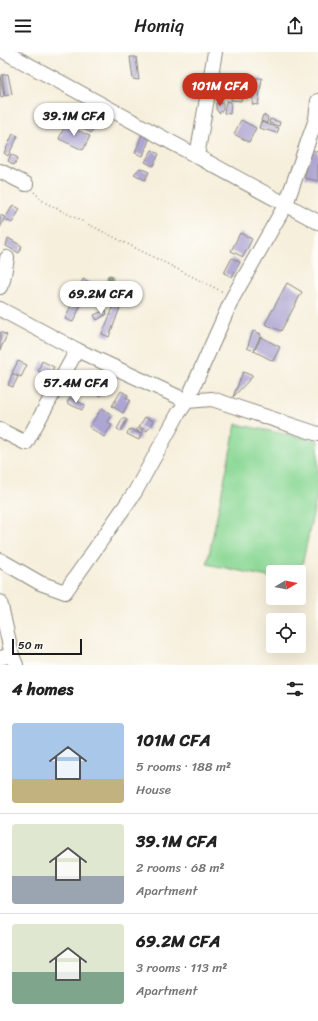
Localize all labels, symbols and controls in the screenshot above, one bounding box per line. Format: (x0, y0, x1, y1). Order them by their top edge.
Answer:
text: Homiq (134, 10, 184, 42)
icon: menu (12, 15, 34, 37)
icon: share (284, 15, 306, 37)
pin: 101M CFA (179, 73, 261, 107)
text: 101M CFA (191, 74, 249, 97)
pin: 39.1M CFA (28, 103, 120, 137)
text: 39.1M CFA (43, 104, 105, 127)
pin: 69.2M CFA (55, 281, 147, 315)
text: 69.2M CFA (69, 282, 133, 305)
pin: 57.4M CFA (30, 370, 122, 404)
text: 57.4M CFA (43, 371, 109, 394)
north arrow (266, 565, 306, 605)
map controls (266, 565, 306, 653)
button: locate (266, 613, 306, 653)
text: 50 m (18, 636, 43, 655)
scale bar (12, 637, 82, 656)
text: 4 homes (12, 674, 73, 704)
icon: filters (284, 678, 306, 700)
text: 101M CFA (136, 725, 211, 755)
icon: home (44, 739, 92, 787)
text: 5 rooms · 188 m² (136, 755, 231, 778)
text: House (136, 778, 171, 801)
text: 39.1M CFA (136, 826, 218, 856)
icon: home (44, 840, 92, 888)
text: 2 rooms · 68 m² (136, 856, 225, 879)
text: Apartment (136, 879, 197, 902)
text: 69.2M CFA (136, 926, 220, 956)
icon: home (44, 940, 92, 988)
text: 3 rooms · 113 m² (136, 956, 227, 979)
text: Apartment (136, 979, 197, 1002)

